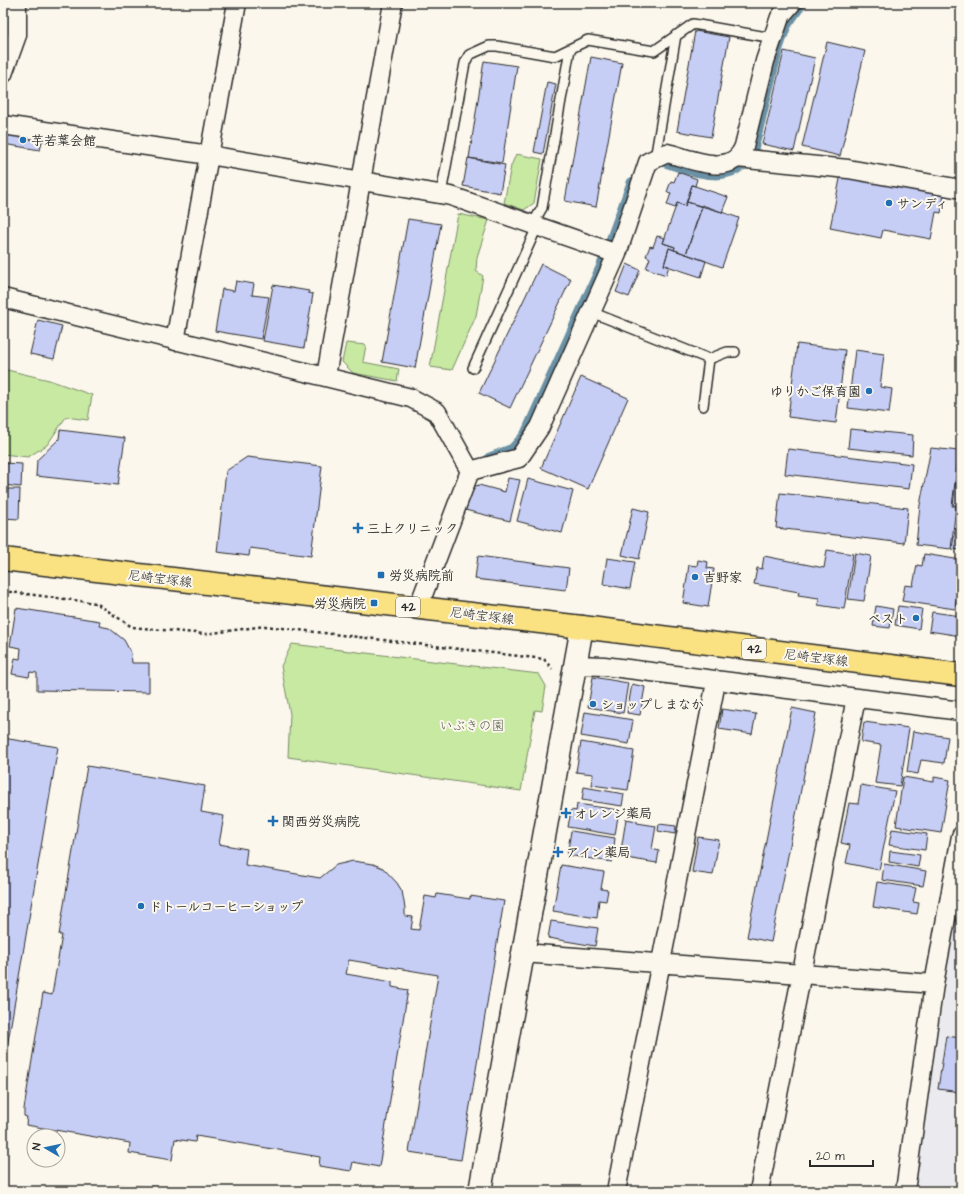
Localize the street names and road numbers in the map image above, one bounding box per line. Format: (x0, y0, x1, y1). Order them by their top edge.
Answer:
street label: 尼崎宝塚線 (127, 566, 194, 592)
road number: 42 (396, 597, 420, 617)
street label: 尼崎宝塚線 (449, 603, 516, 629)
road number: 42 (742, 639, 766, 659)
street label: 尼崎宝塚線 (783, 645, 850, 671)

